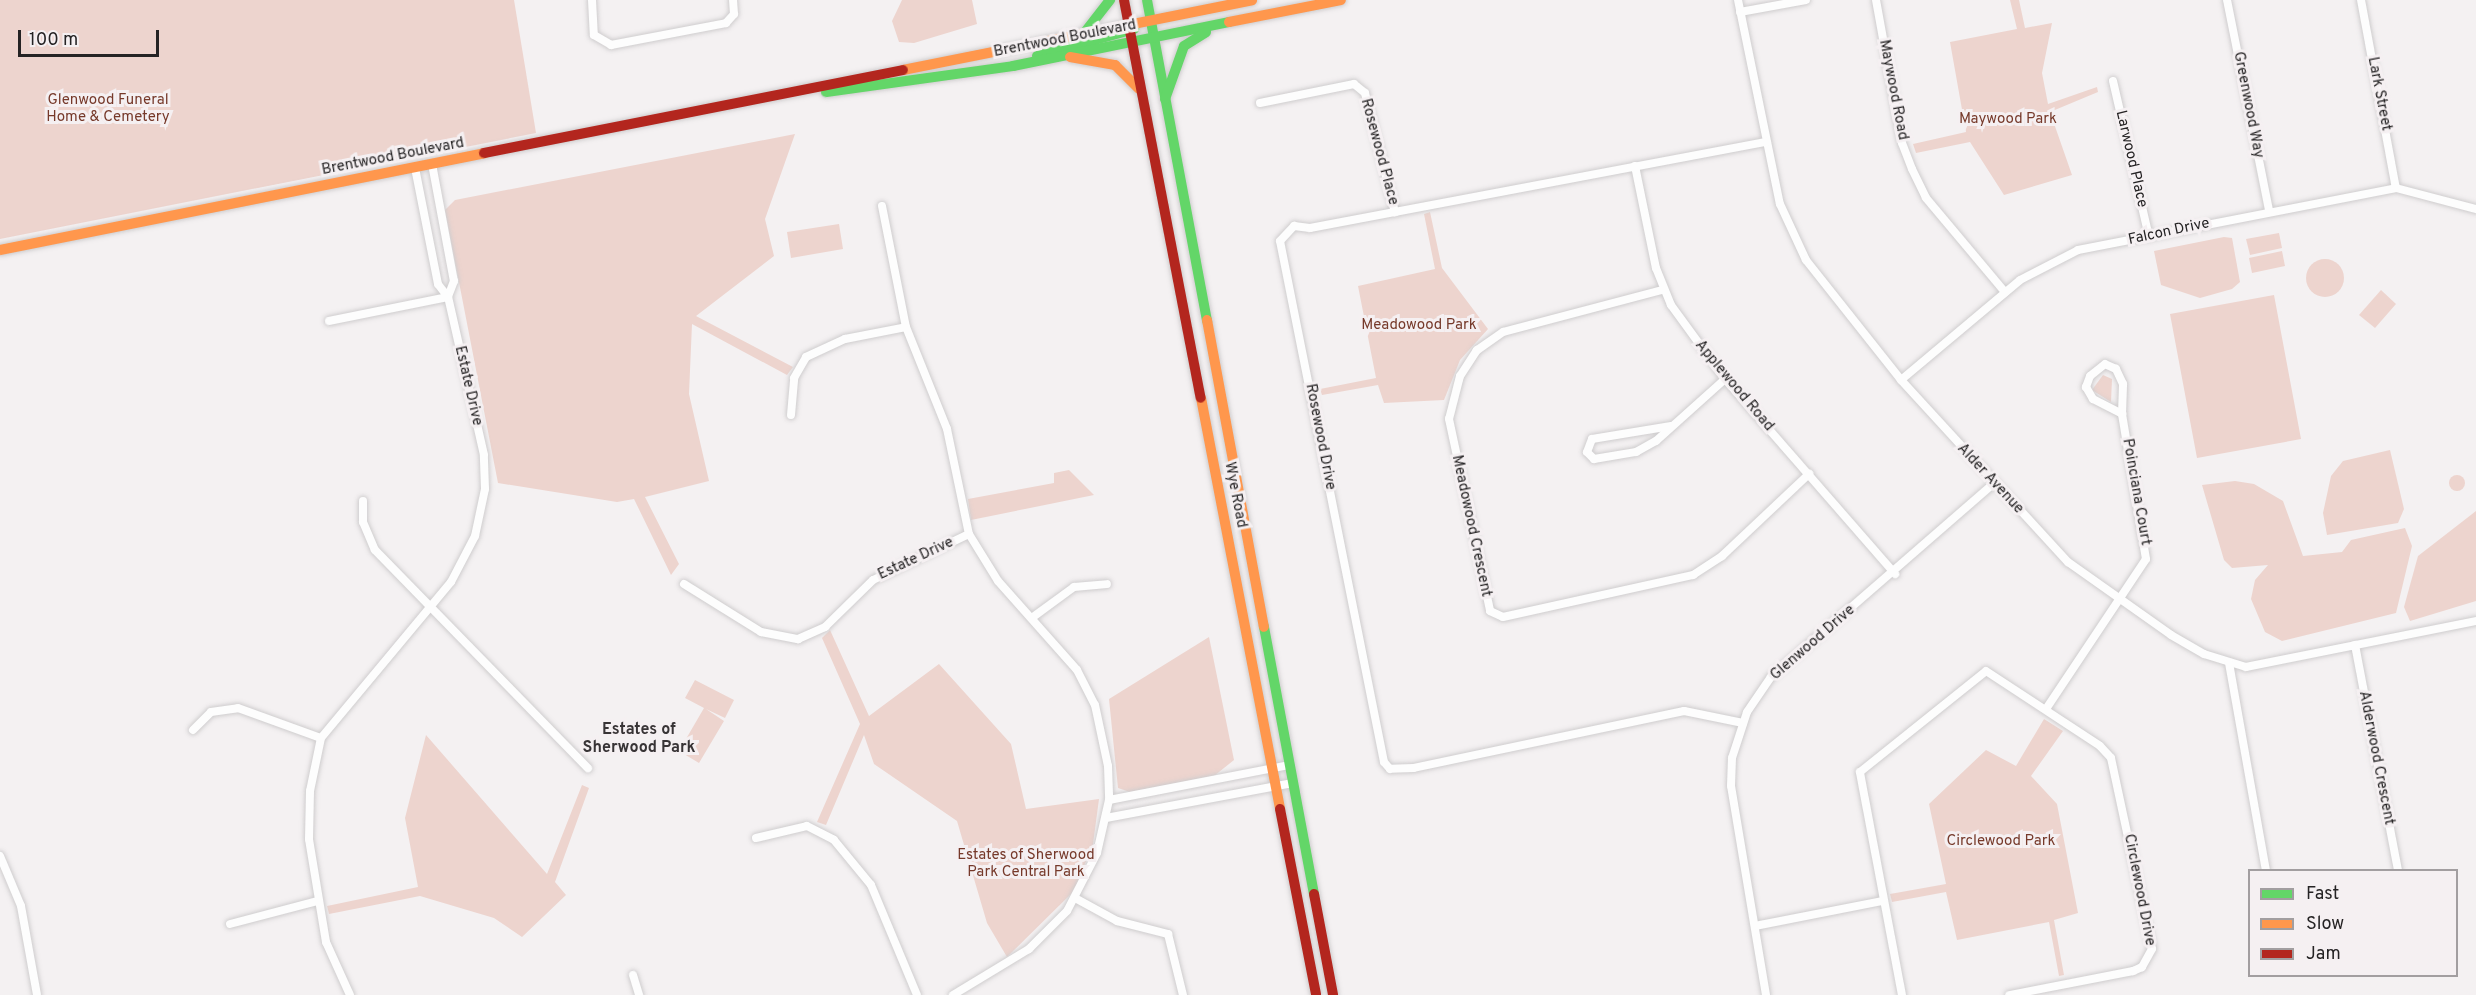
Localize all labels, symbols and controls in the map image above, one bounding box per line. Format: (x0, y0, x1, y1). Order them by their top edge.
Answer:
street label: Brentwood Boulevard (992, 16, 1138, 62)
scale bar (21, 18, 162, 56)
text: 100 m (29, 29, 78, 52)
street label: Maywood Road (1874, 38, 1912, 142)
street label: Greenwood Way (2229, 50, 2267, 160)
street label: Lark Street (2363, 55, 2395, 133)
park label: Glenwood Funeral Home & Cemetery (46, 91, 170, 126)
street label: Rosewood Place (1356, 97, 1402, 207)
street label: Larwood Place (2111, 109, 2151, 209)
park label: Maywood Park (1959, 111, 2057, 129)
street label: Brentwood Boulevard (320, 134, 466, 180)
street label: Falcon Drive (2127, 215, 2211, 249)
park label: Meadowood Park (1361, 317, 1477, 335)
street label: Applewood Road (1691, 337, 1777, 435)
street label: Estate Drive (450, 344, 486, 428)
street label: Rosewood Drive (1301, 382, 1339, 492)
street label: Poinciana Court (2118, 437, 2154, 547)
street label: Alder Avenue (1953, 440, 2027, 518)
street label: Meadowood Crescent (1447, 454, 1495, 598)
street label: Wye Road (1220, 461, 1250, 529)
street label: Estate Drive (875, 534, 957, 584)
street label: Glenwood Drive (1767, 601, 1859, 685)
street label: Alderwood Crescent (2354, 689, 2398, 827)
district label: Estates of Sherwood Park (583, 720, 695, 758)
park label: Circlewood Park (1946, 833, 2056, 851)
street label: Circlewood Drive (2119, 833, 2159, 947)
park label: Estates of Sherwood Park Central Park (957, 846, 1095, 881)
legend (2248, 869, 2458, 977)
text: Fast (2306, 883, 2339, 906)
text: Slow (2306, 913, 2344, 936)
text: Jam (2306, 943, 2341, 966)

